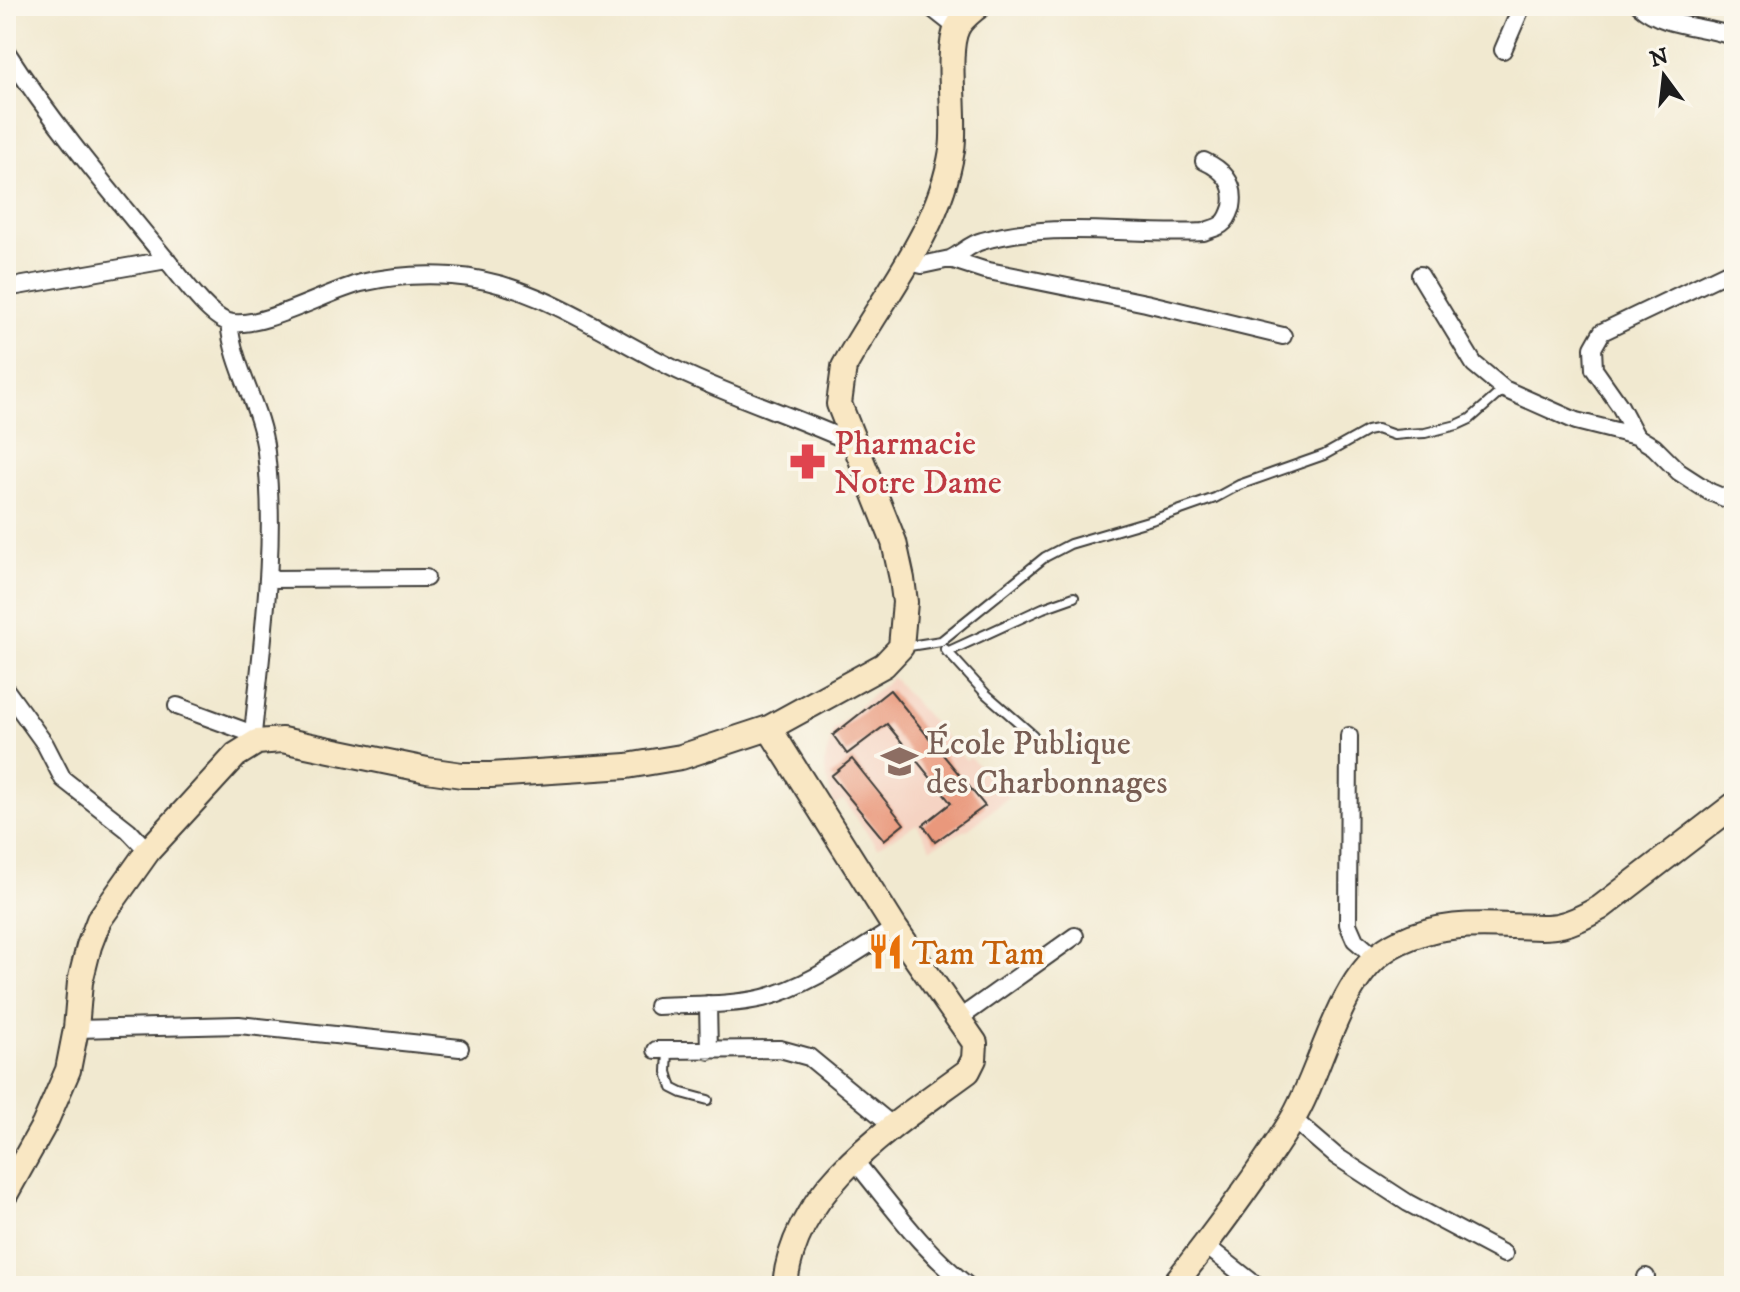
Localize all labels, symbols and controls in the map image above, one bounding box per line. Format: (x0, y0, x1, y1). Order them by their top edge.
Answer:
north arrow (1624, 36, 1704, 116)
text: N (1647, 43, 1671, 74)
place label: Pharmacie Notre Dame (834, 423, 1002, 504)
pharmacy icon: Pharmacie Notre Dame (789, 443, 827, 481)
place label: École Publique des Charbonnages (926, 723, 1168, 804)
school or university icon: École Publique des Charbonnages (881, 743, 919, 781)
restaurant icon: Tam Tam (867, 933, 905, 971)
place label: Tam Tam (912, 933, 1045, 975)

